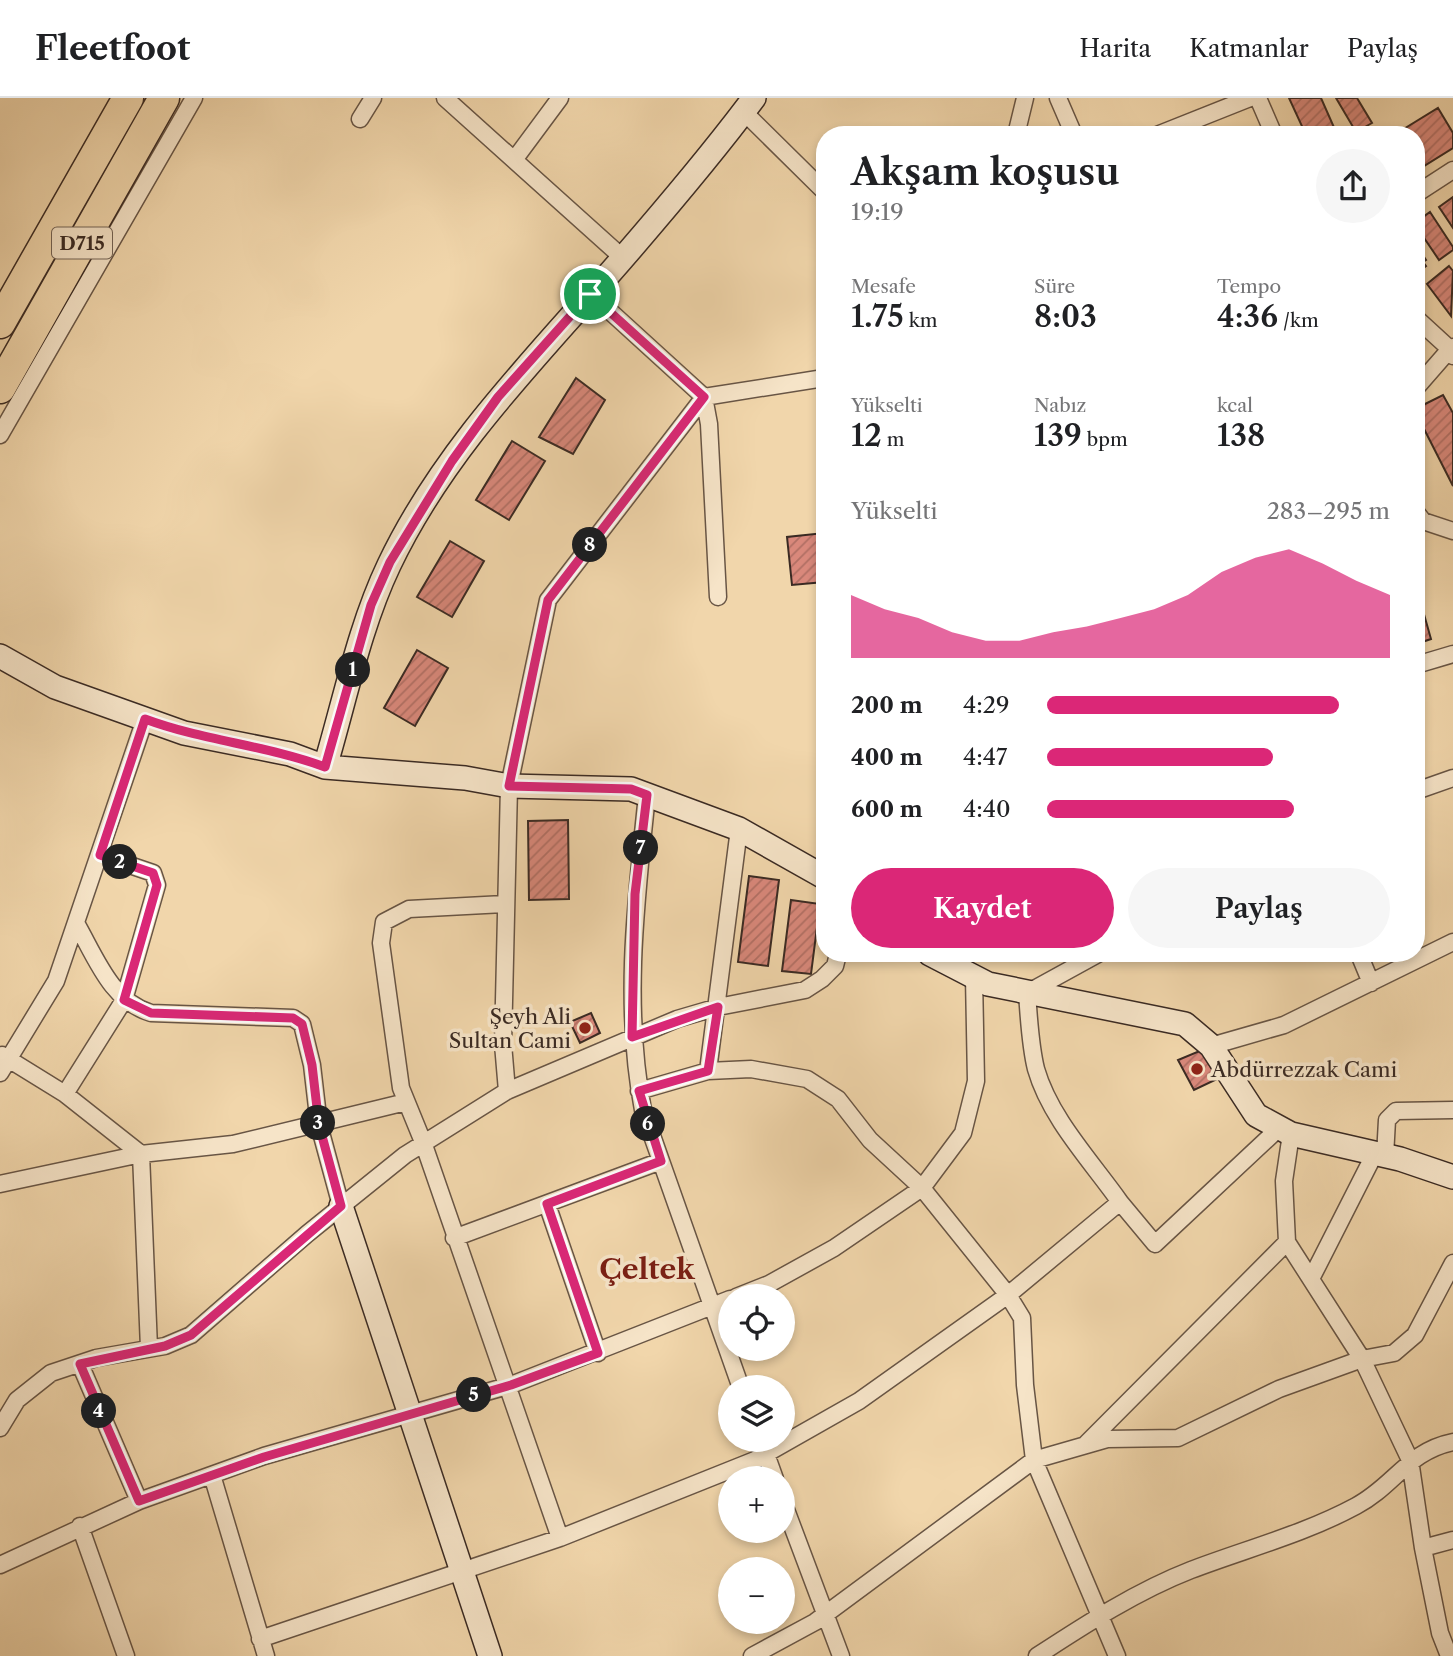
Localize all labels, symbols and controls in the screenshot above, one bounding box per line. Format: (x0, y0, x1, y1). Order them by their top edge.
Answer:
text: Fleetfoot (35, 28, 190, 69)
text: Harita (1080, 34, 1151, 63)
text: Katmanlar (1189, 34, 1309, 63)
text: Paylaş (1347, 34, 1418, 63)
text: Akşam koşusu (851, 148, 1120, 195)
button: share (1316, 149, 1390, 223)
text: 19:19 (851, 198, 904, 226)
road number: D715 (52, 228, 112, 258)
pin (560, 264, 620, 324)
icon: arrive (571, 275, 609, 313)
text: Mesafe (851, 275, 916, 298)
text: Süre (1034, 275, 1075, 298)
text: Tempo (1217, 275, 1281, 298)
text: 1.75 (851, 298, 904, 335)
text: 8:03 (1034, 298, 1097, 335)
text: 4:36 (1217, 298, 1278, 335)
text: km (904, 309, 937, 332)
text: /km (1278, 309, 1319, 332)
text: Yükselti (851, 394, 922, 417)
text: Nabız (1034, 394, 1086, 417)
text: kcal (1217, 394, 1253, 417)
text: 12 (851, 417, 882, 454)
text: 139 (1034, 417, 1082, 454)
text: 138 (1217, 417, 1265, 454)
text: m (882, 428, 905, 451)
text: bpm (1082, 428, 1128, 451)
text: Yükselti (851, 497, 938, 525)
text: 283–295 m (1267, 497, 1390, 525)
pin: 8 (572, 528, 608, 562)
text: 8 (584, 533, 595, 556)
pin: 1 (336, 652, 370, 688)
text: 1 (348, 658, 357, 681)
text: 200 m (851, 691, 923, 719)
text: 4:29 (963, 691, 1009, 719)
text: 400 m (851, 743, 923, 771)
text: 4:47 (963, 743, 1007, 771)
text: 600 m (851, 795, 923, 823)
text: 4:40 (963, 795, 1011, 823)
pin: 7 (624, 830, 658, 866)
text: 7 (636, 836, 645, 859)
pin: 2 (102, 844, 138, 880)
text: 2 (114, 850, 125, 873)
button: Kaydet (851, 868, 1114, 948)
button: Paylaş (1128, 868, 1390, 948)
place label: Şeyh Ali Sultan Cami (449, 1004, 571, 1053)
marker: Şeyh Ali Sultan Cami (577, 1020, 593, 1036)
place label: Abdürrezzak Cami (1210, 1057, 1397, 1082)
marker: Abdürrezzak Cami (1189, 1061, 1205, 1077)
pin: 3 (300, 1105, 336, 1140)
pin: 6 (630, 1107, 666, 1142)
text: 3 (312, 1111, 323, 1134)
text: 6 (642, 1112, 653, 1135)
district label: Çeltek (599, 1252, 695, 1286)
map controls (718, 1284, 795, 1634)
button: locate (718, 1284, 795, 1361)
button: layers (718, 1375, 795, 1452)
pin: 5 (456, 1378, 491, 1412)
text: 5 (468, 1383, 479, 1406)
pin: 4 (82, 1394, 116, 1428)
text: 4 (93, 1399, 104, 1422)
button: + (718, 1466, 795, 1543)
button: − (718, 1557, 795, 1634)

